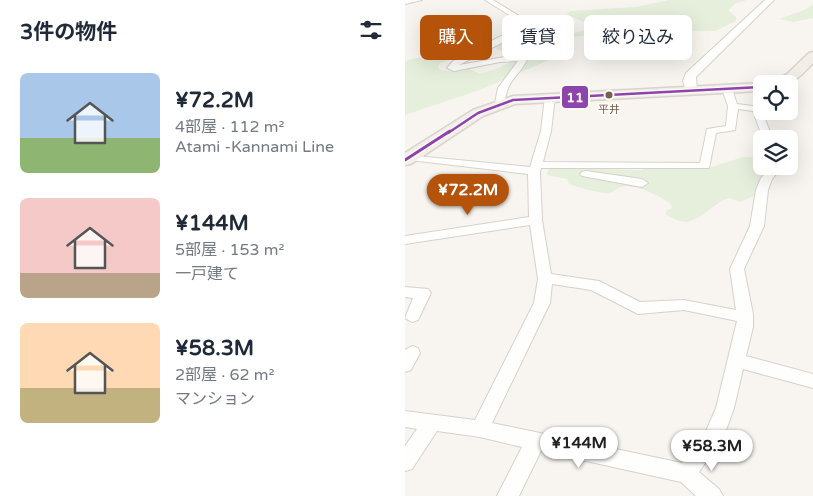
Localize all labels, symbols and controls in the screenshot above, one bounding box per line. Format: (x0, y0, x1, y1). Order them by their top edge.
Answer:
chip: 購入 (420, 15, 492, 60)
chip: 賃貸 (502, 15, 574, 60)
chip: 絞り込み (584, 15, 692, 60)
icon: filters (357, 16, 385, 44)
text: 3件の物件 (20, 20, 117, 45)
map controls (753, 75, 798, 175)
button: locate (753, 75, 798, 120)
line badge: 11 (561, 85, 589, 109)
text: ¥72.2M (175, 88, 254, 113)
text: 11 (566, 89, 584, 106)
marker: 平井 (604, 90, 614, 100)
icon: home (60, 93, 120, 153)
place label: 平井 (598, 103, 620, 116)
text: 4部屋 · 112 m² (175, 117, 284, 137)
button: layers (753, 130, 798, 175)
text: Atami -Kannami Line (175, 137, 334, 157)
pin: ¥72.2M (427, 174, 509, 216)
text: ¥72.2M (438, 180, 498, 200)
text: ¥144M (175, 211, 249, 236)
icon: home (60, 218, 120, 278)
text: 5部屋 · 153 m² (175, 240, 284, 260)
text: 一戸建て (175, 264, 239, 284)
text: ¥58.3M (175, 336, 254, 361)
icon: home (60, 343, 120, 403)
text: 2部屋 · 62 m² (175, 365, 274, 385)
text: マンション (175, 389, 255, 409)
pin: ¥144M (544, 426, 614, 469)
pin: ¥58.3M (671, 430, 753, 472)
text: ¥144M (551, 433, 607, 453)
text: ¥58.3M (682, 436, 742, 456)

